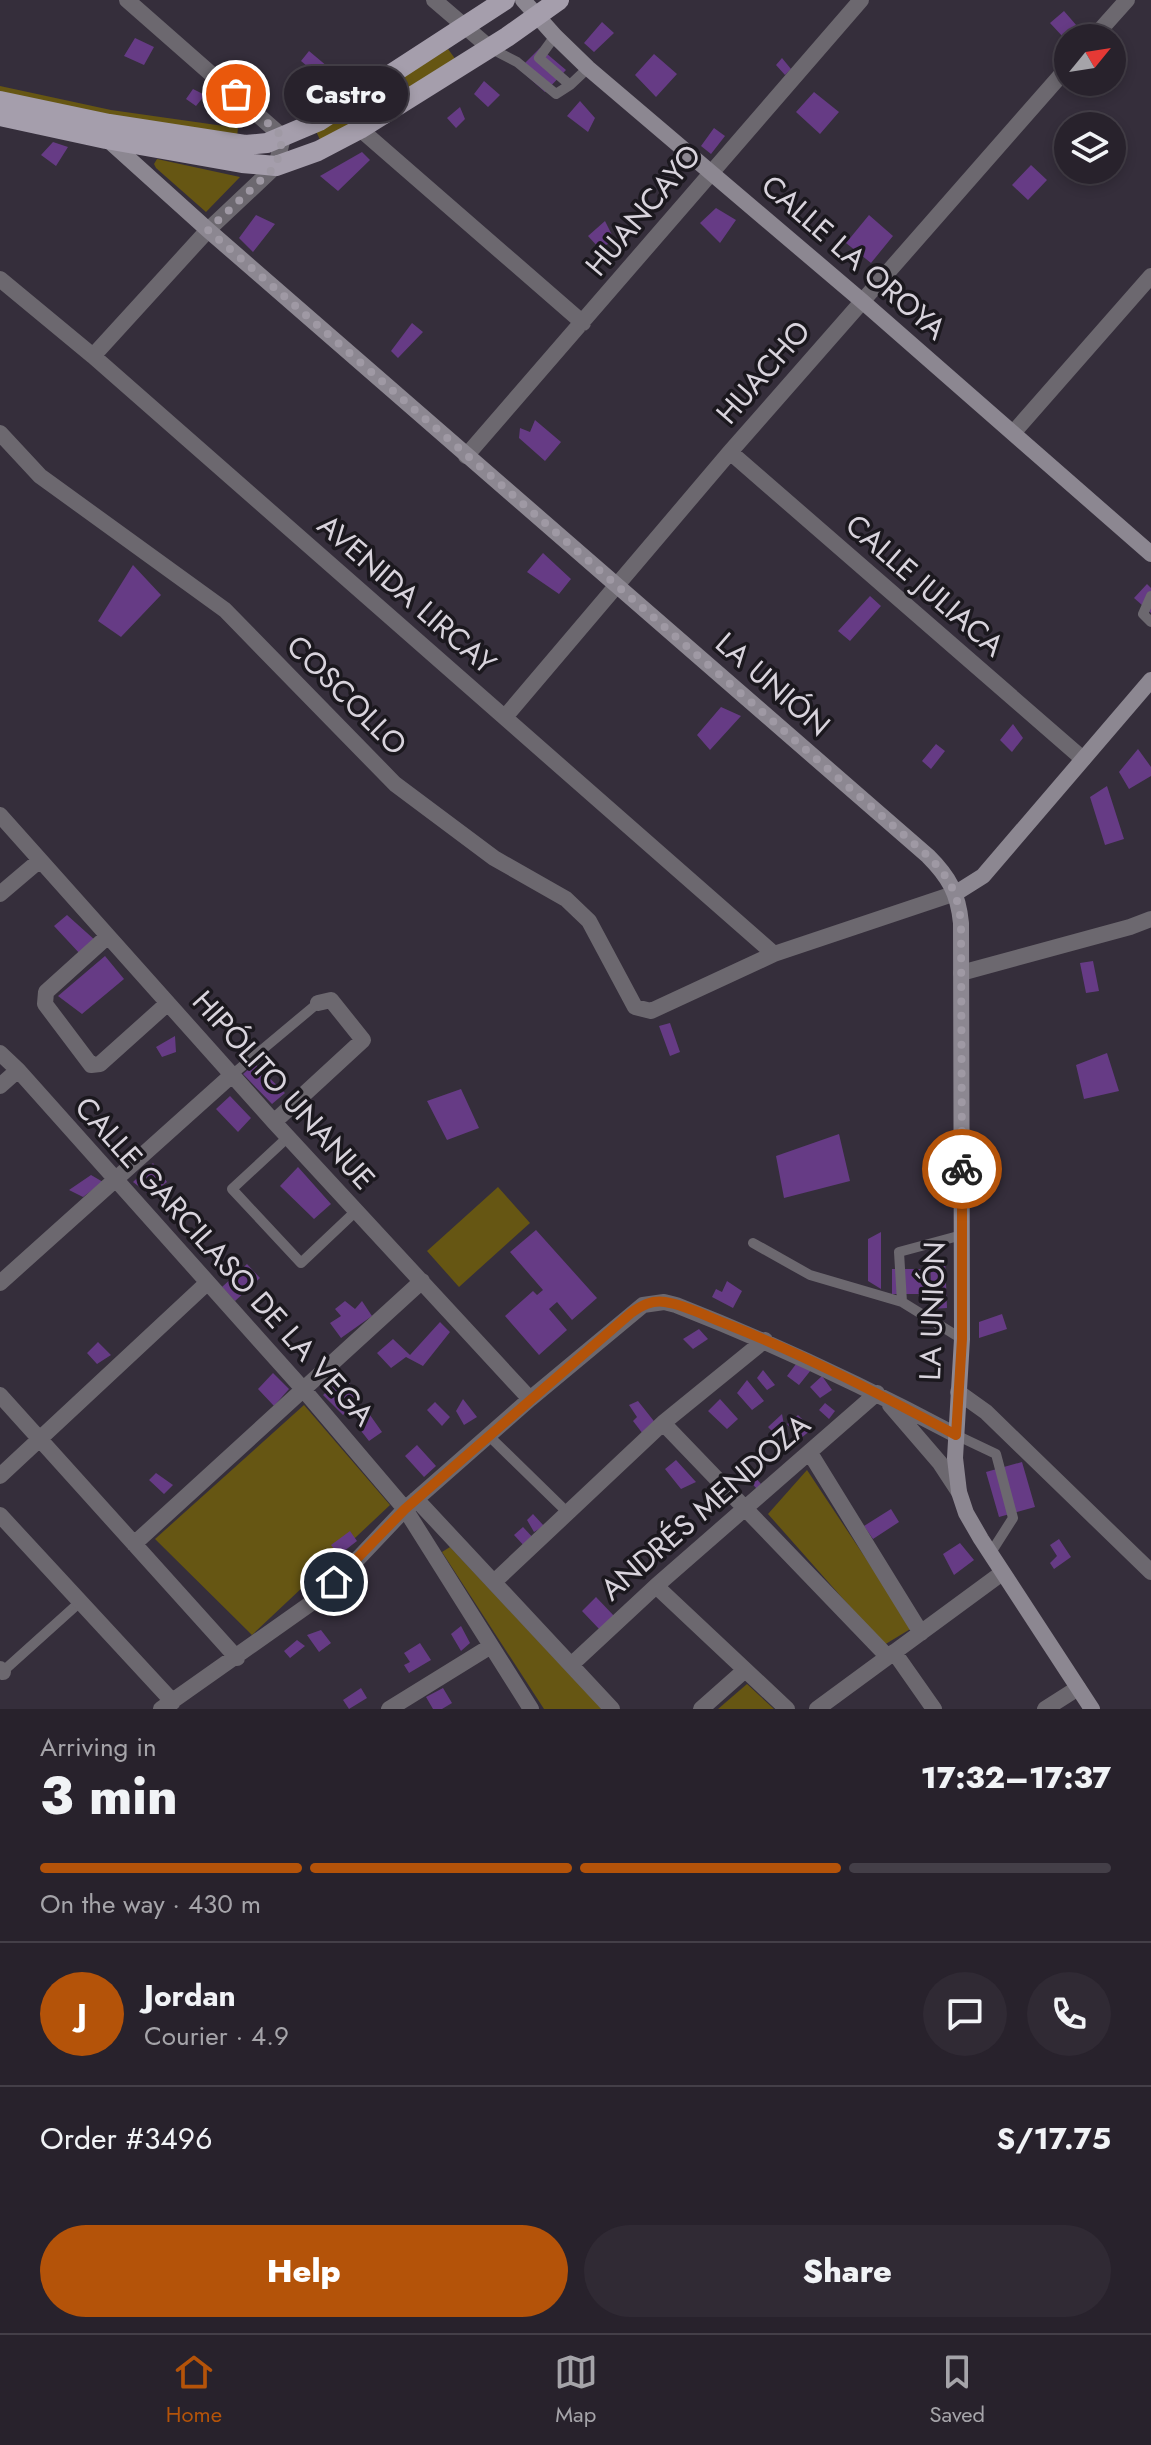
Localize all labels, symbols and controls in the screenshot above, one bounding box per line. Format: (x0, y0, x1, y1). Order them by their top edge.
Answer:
north arrow (1054, 24, 1126, 96)
map controls (1054, 24, 1126, 184)
pin (202, 60, 270, 128)
callout: Castro (284, 66, 408, 122)
icon: bag (214, 72, 258, 116)
text: Castro (306, 75, 386, 113)
button: layers (1054, 112, 1126, 184)
street label: HUANCAYO (575, 135, 711, 285)
street label: CALLE LA OROYA (752, 164, 956, 350)
street label: HUACHO (706, 311, 820, 433)
street label: AVENIDA LIRCAY (308, 504, 506, 684)
street label: CALLE JULIACA (836, 504, 1014, 666)
street label: LA UNIÓN (706, 622, 840, 746)
street label: COSCOLLO (277, 625, 417, 765)
street label: HIPÓLITO UNANUE (183, 981, 385, 1199)
street label: CALLE GARCILASO DE LA VEGA (65, 1087, 385, 1435)
courier (922, 1129, 1002, 1209)
icon: bike (940, 1147, 984, 1191)
street label: LA UNIÓN (908, 1241, 956, 1381)
street label: ANDRÉS MENDOZA (591, 1404, 819, 1610)
pin (300, 1548, 368, 1616)
icon: home (312, 1560, 356, 1604)
text: Arriving in (40, 1728, 157, 1766)
text: 17:32–17:37 (921, 1756, 1111, 1799)
text: 3 min (40, 1758, 178, 1834)
text: On the way · 430 m (40, 1885, 261, 1923)
button: chat (923, 1972, 1007, 2056)
button: phone (1027, 1972, 1111, 2056)
text: Jordan (144, 1974, 236, 2017)
text: J (77, 1993, 87, 2036)
text: Courier · 4.9 (144, 2017, 289, 2055)
text: Order #3496 (40, 2117, 212, 2160)
text: S/17.75 (997, 2117, 1111, 2160)
button: Help (40, 2225, 568, 2317)
button: Share (584, 2225, 1111, 2317)
tab: Home (166, 2350, 222, 2430)
tab: Map (554, 2350, 598, 2430)
tab: Saved (929, 2350, 985, 2430)

